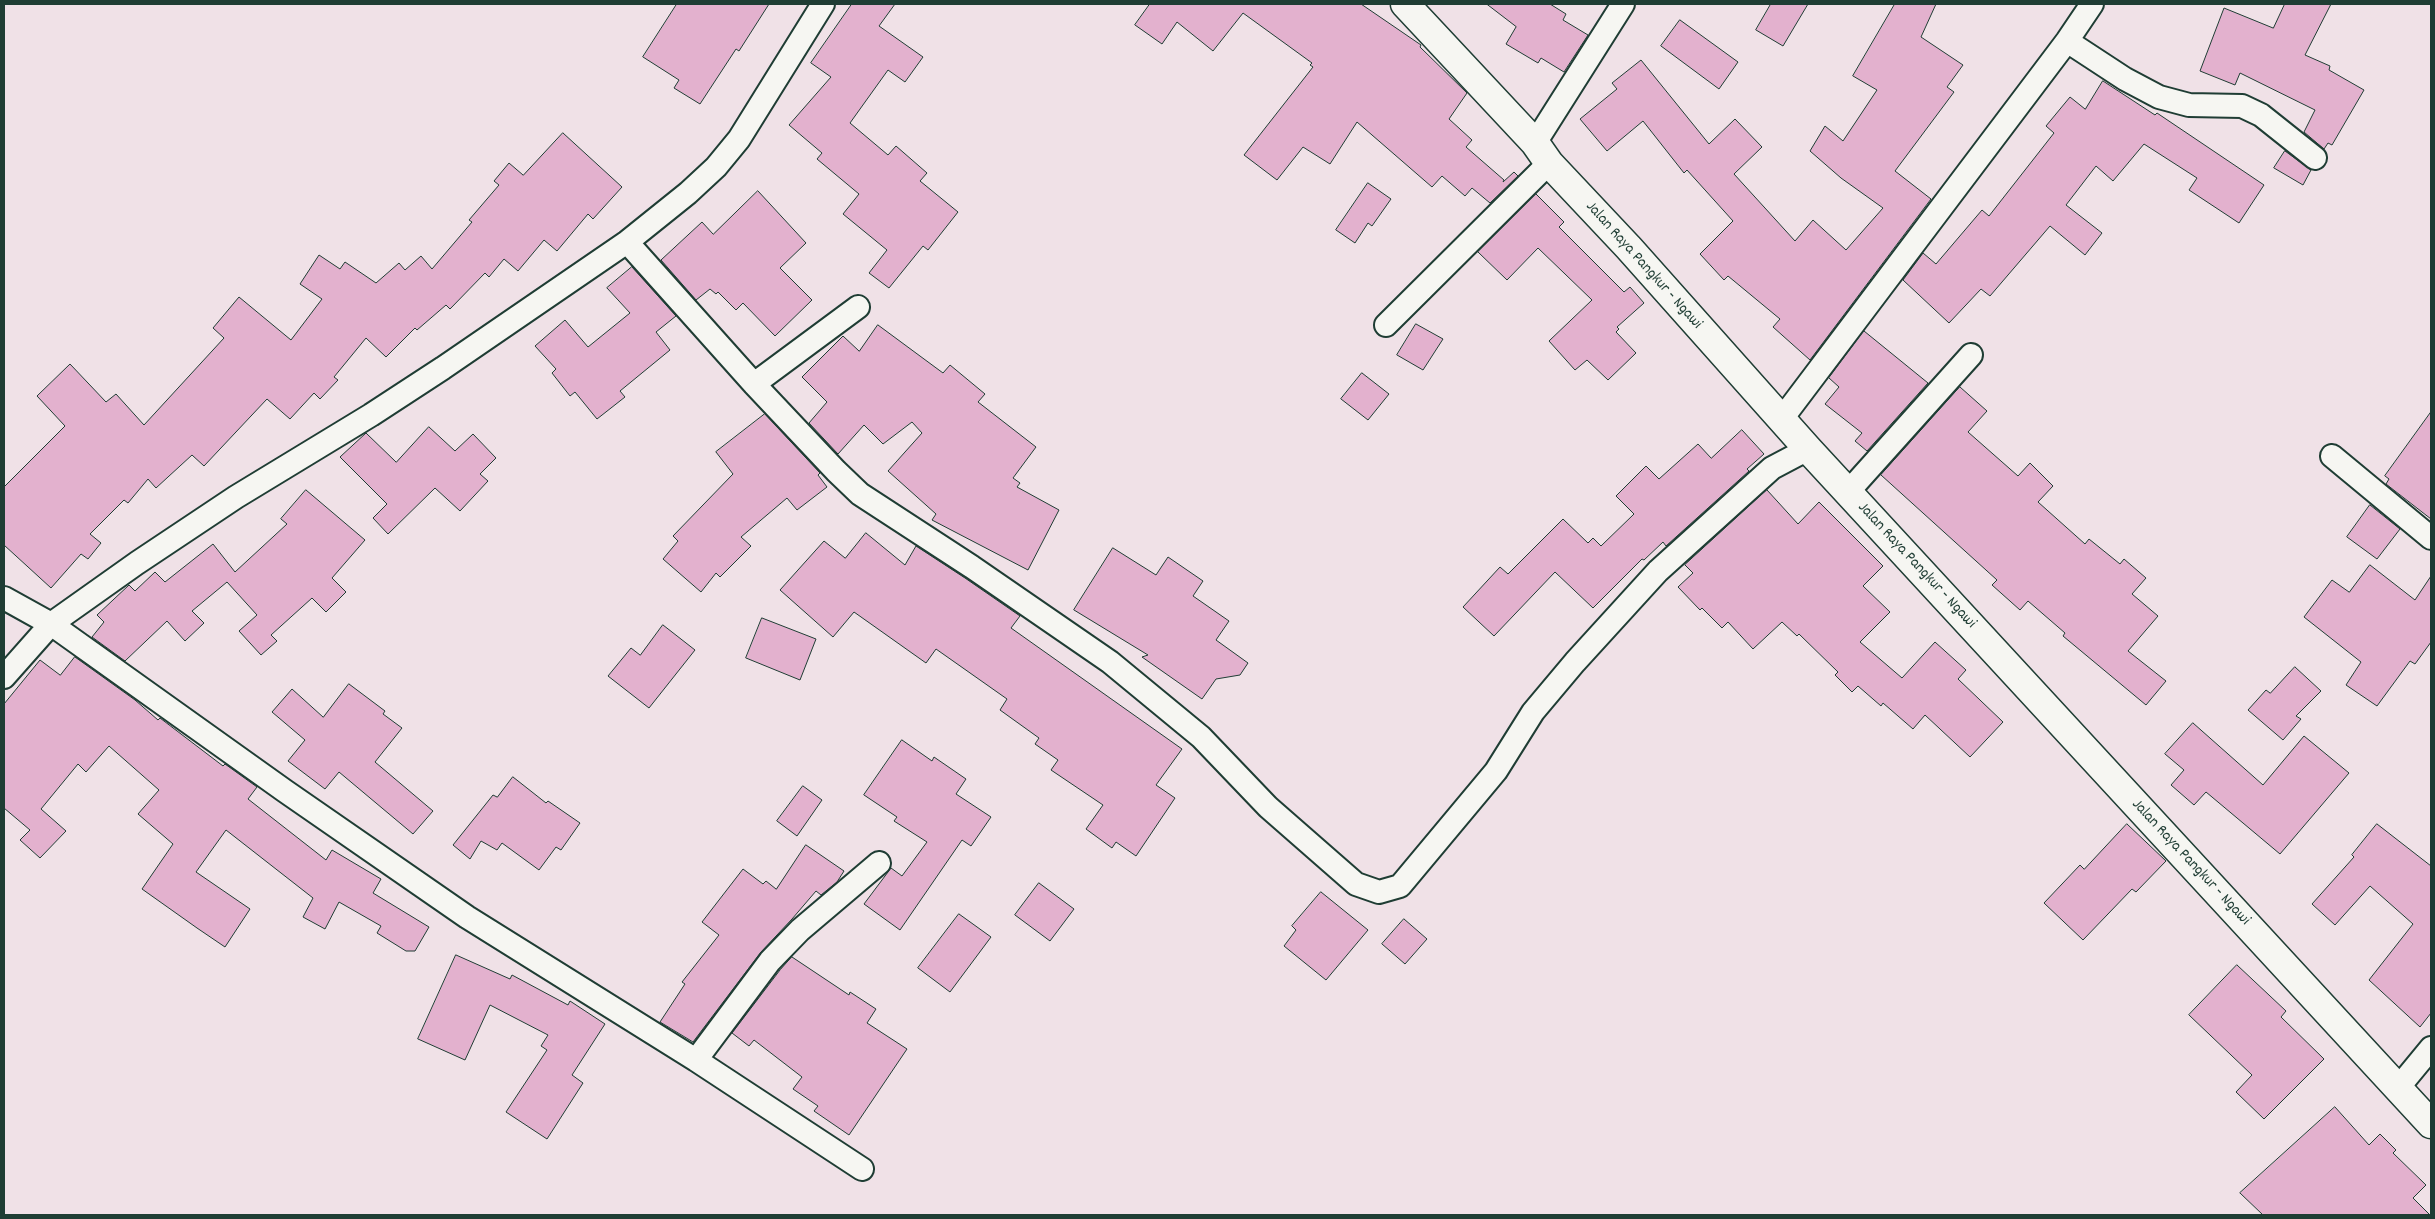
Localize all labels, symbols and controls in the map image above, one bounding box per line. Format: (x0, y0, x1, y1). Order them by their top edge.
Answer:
street label: Jalan Raya Pangkur - Ngawi (1580, 198, 1706, 334)
street label: Jalan Raya Pangkur - Ngawi (1852, 499, 1980, 633)
street label: Jalan Raya Pangkur - Ngawi (2126, 796, 2254, 930)

